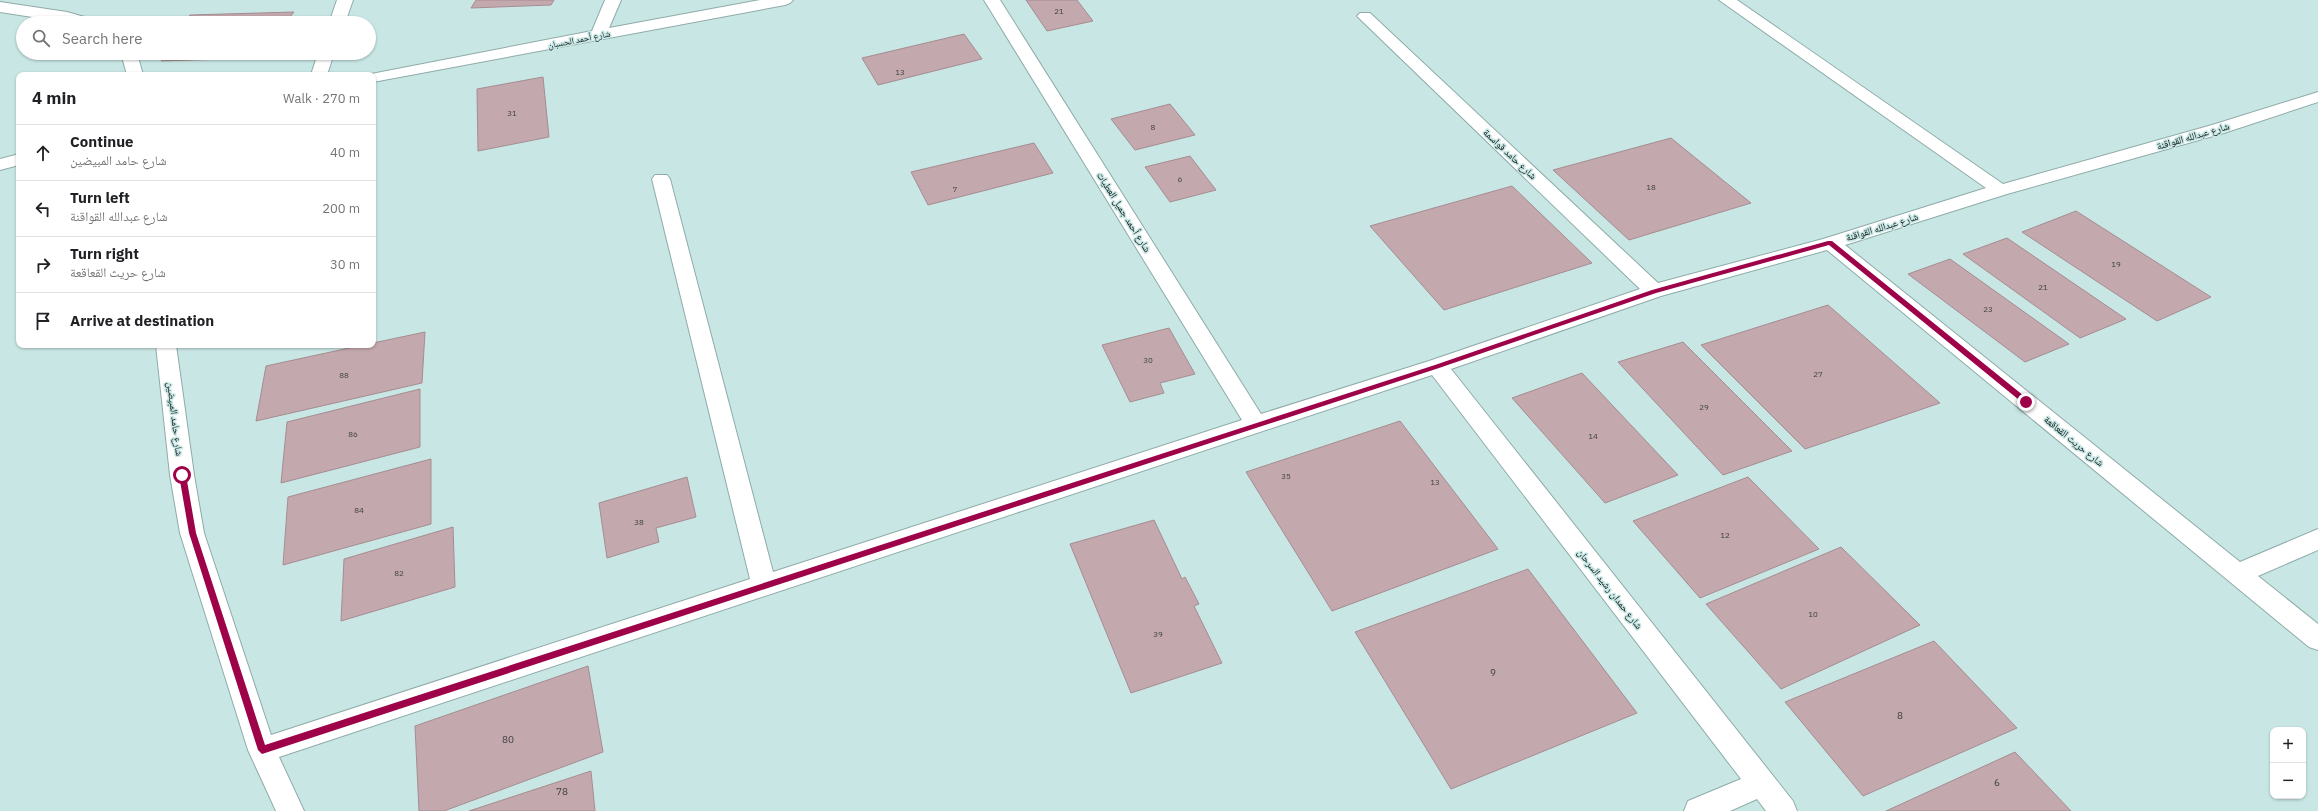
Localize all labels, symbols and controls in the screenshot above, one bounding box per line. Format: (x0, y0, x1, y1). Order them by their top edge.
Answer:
house number: 21 (1054, 6, 1064, 16)
search box (16, 16, 376, 60)
icon: search (30, 27, 52, 49)
street label: شارع أحمد الحسبان (547, 28, 611, 51)
text: Search here (62, 29, 142, 48)
house number: 13 (895, 67, 905, 77)
text: 4 min (32, 87, 76, 109)
text: Walk · 270 m (283, 90, 360, 107)
house number: 31 (507, 108, 517, 118)
street label: شارع عبدالله القواقنة (2155, 119, 2231, 153)
house number: 8 (1151, 122, 1156, 132)
street label: شارع حامد قواسمة (1481, 126, 1540, 182)
text: Continue (70, 132, 134, 151)
icon: ahead (32, 142, 54, 164)
text: 40 m (330, 144, 360, 161)
text: شارع حامد المبيضين (70, 152, 167, 169)
street label: شارع أحمد جميل العطيات (1094, 169, 1154, 255)
house number: 6 (1178, 174, 1183, 184)
house number: 18 (1646, 182, 1656, 192)
house number: 7 (953, 184, 958, 194)
text: Turn left (70, 188, 130, 207)
icon: left (32, 198, 54, 220)
text: 200 m (322, 200, 360, 217)
text: شارع عبدالله القواقنة (70, 208, 167, 225)
street label: شارع عبدالله القواقنة (1844, 210, 1920, 244)
text: Turn right (70, 244, 139, 263)
icon: right (32, 254, 54, 276)
text: 30 m (330, 256, 360, 273)
house number: 19 (2111, 259, 2121, 269)
text: شارع حريث القعاقعة (70, 264, 166, 281)
house number: 21 (2038, 282, 2048, 292)
house number: 23 (1983, 304, 1993, 314)
icon: arrive (32, 310, 54, 332)
text: Arrive at destination (70, 311, 214, 330)
house number: 30 (1143, 355, 1153, 365)
house number: 27 (1813, 369, 1823, 379)
house number: 88 (339, 370, 349, 380)
street label: شارع حامد المبيضين (164, 381, 186, 457)
route end (2017, 393, 2035, 411)
house number: 29 (1699, 402, 1709, 412)
street label: شارع حريث القعاقعة (2041, 413, 2107, 469)
house number: 86 (348, 429, 358, 439)
house number: 14 (1588, 431, 1598, 441)
route start (173, 466, 191, 484)
house number: 35 (1281, 471, 1291, 481)
house number: 13 (1430, 477, 1440, 487)
house number: 84 (354, 505, 364, 515)
house number: 38 (634, 517, 644, 527)
house number: 12 (1720, 530, 1730, 540)
street label: شارع حمدان رشيد السرحان (1575, 546, 1646, 632)
house number: 82 (394, 568, 404, 578)
house number: 10 (1808, 609, 1818, 619)
house number: 39 (1153, 629, 1163, 639)
house number: 9 (1490, 666, 1496, 679)
house number: 8 (1897, 709, 1903, 722)
map controls (2270, 727, 2306, 799)
button: + (2270, 727, 2306, 763)
house number: 80 (502, 733, 514, 746)
button: − (2270, 763, 2306, 799)
house number: 6 (1994, 776, 2000, 789)
house number: 78 (556, 785, 568, 798)

